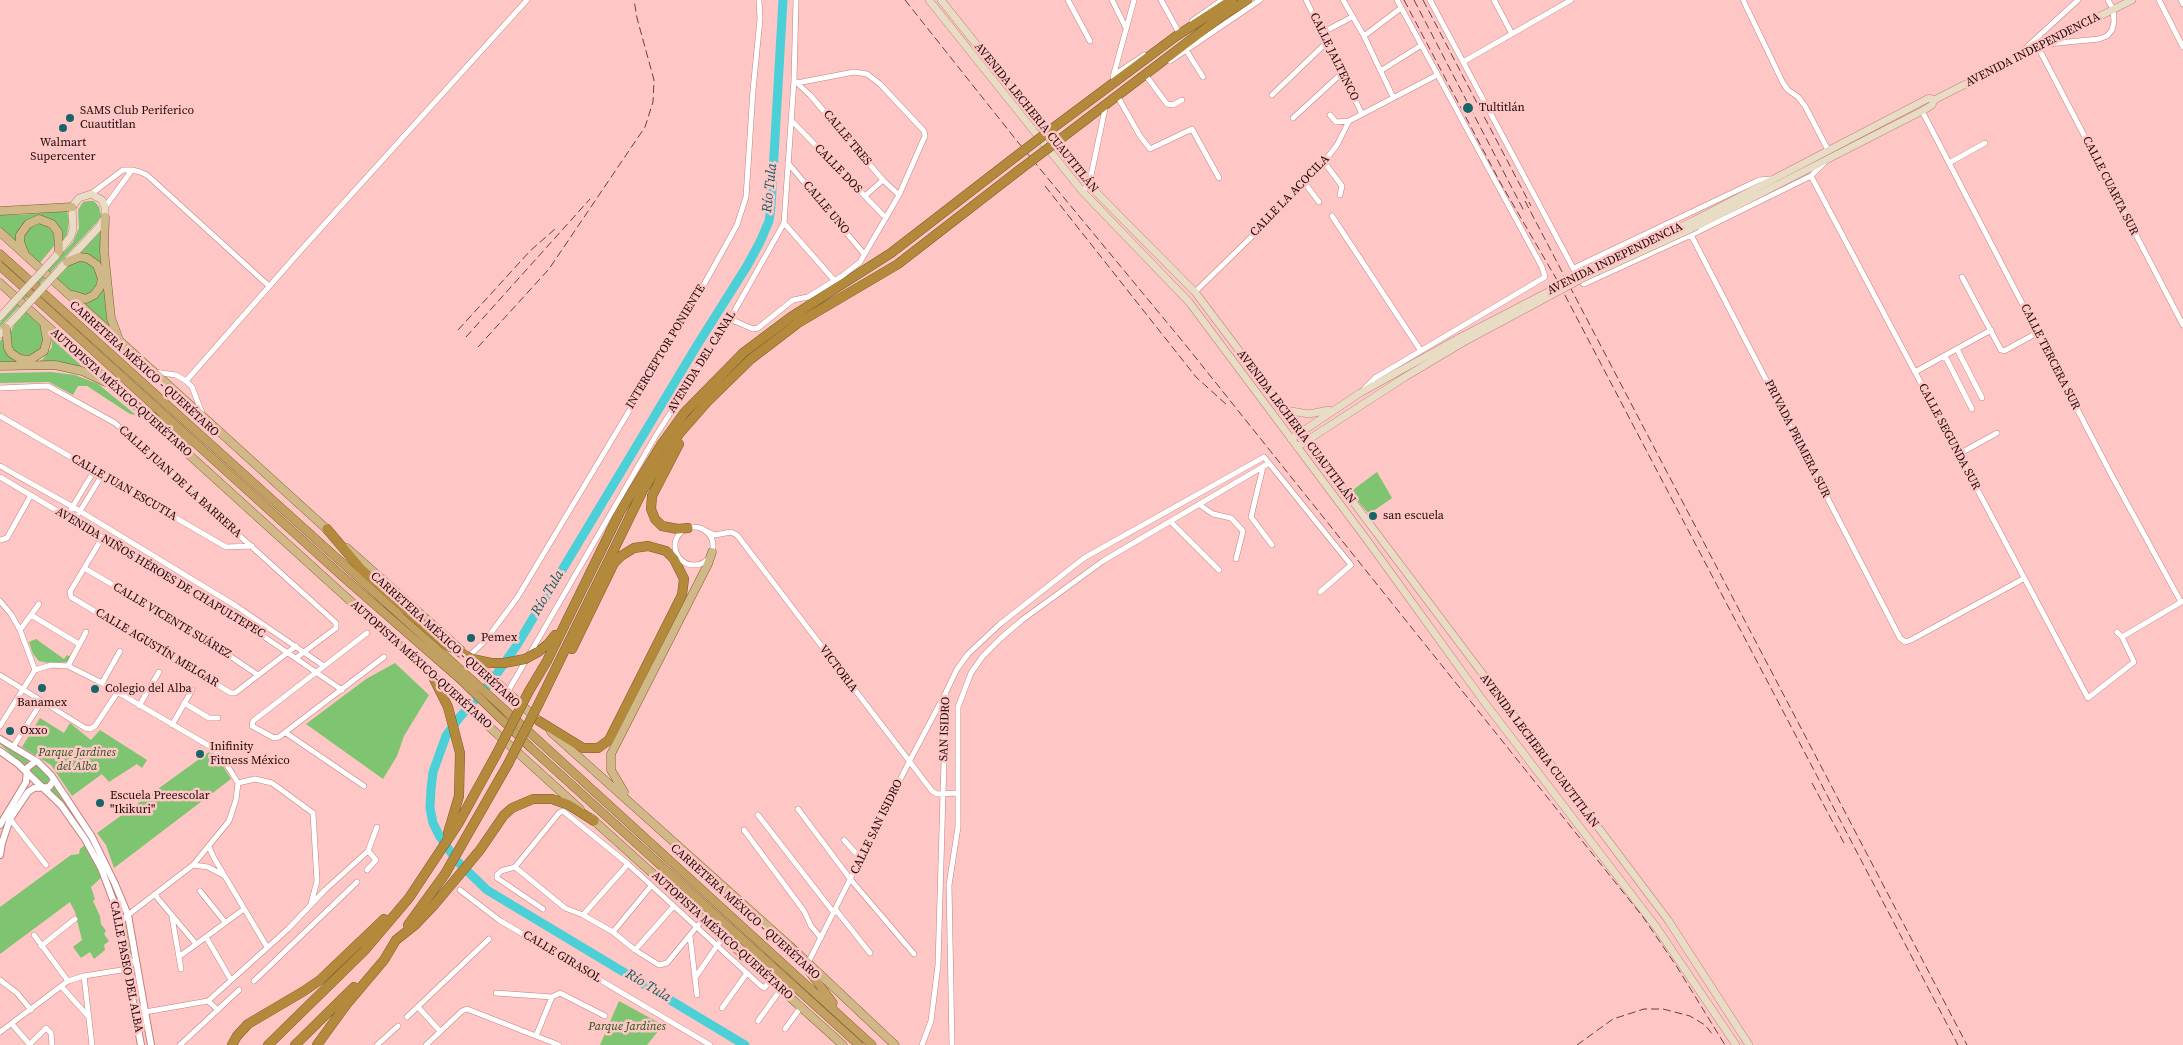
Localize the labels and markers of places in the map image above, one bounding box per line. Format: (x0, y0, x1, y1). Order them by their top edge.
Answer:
marker: Tultitlán (1461, 101, 1475, 115)
place label: Tultitlán (1479, 101, 1525, 115)
place label: SAMS Club Periferico Cuautitlan (80, 104, 194, 132)
marker: SAMS Club Periferico Cuautitlan (64, 112, 76, 124)
marker: Walmart Supercenter (57, 122, 69, 134)
place label: Walmart Supercenter (30, 136, 96, 164)
place label: san escuela (1383, 509, 1444, 523)
marker: san escuela (1367, 510, 1379, 522)
place label: Pemex (481, 631, 517, 645)
marker: Pemex (465, 632, 477, 644)
marker: Banamex (36, 682, 48, 694)
place label: Colegio del Alba (105, 682, 192, 696)
marker: Colegio del Alba (89, 683, 101, 695)
place label: Banamex (17, 696, 67, 710)
place label: Oxxo (20, 724, 48, 738)
marker: Oxxo (4, 725, 16, 737)
place label: Inifinity Fitness México (210, 740, 290, 768)
marker: Inifinity Fitness México (194, 748, 206, 760)
place label: Escuela Preescolar "Ikikuri" (110, 789, 210, 817)
marker: Escuela Preescolar "Ikikuri" (94, 797, 106, 809)

